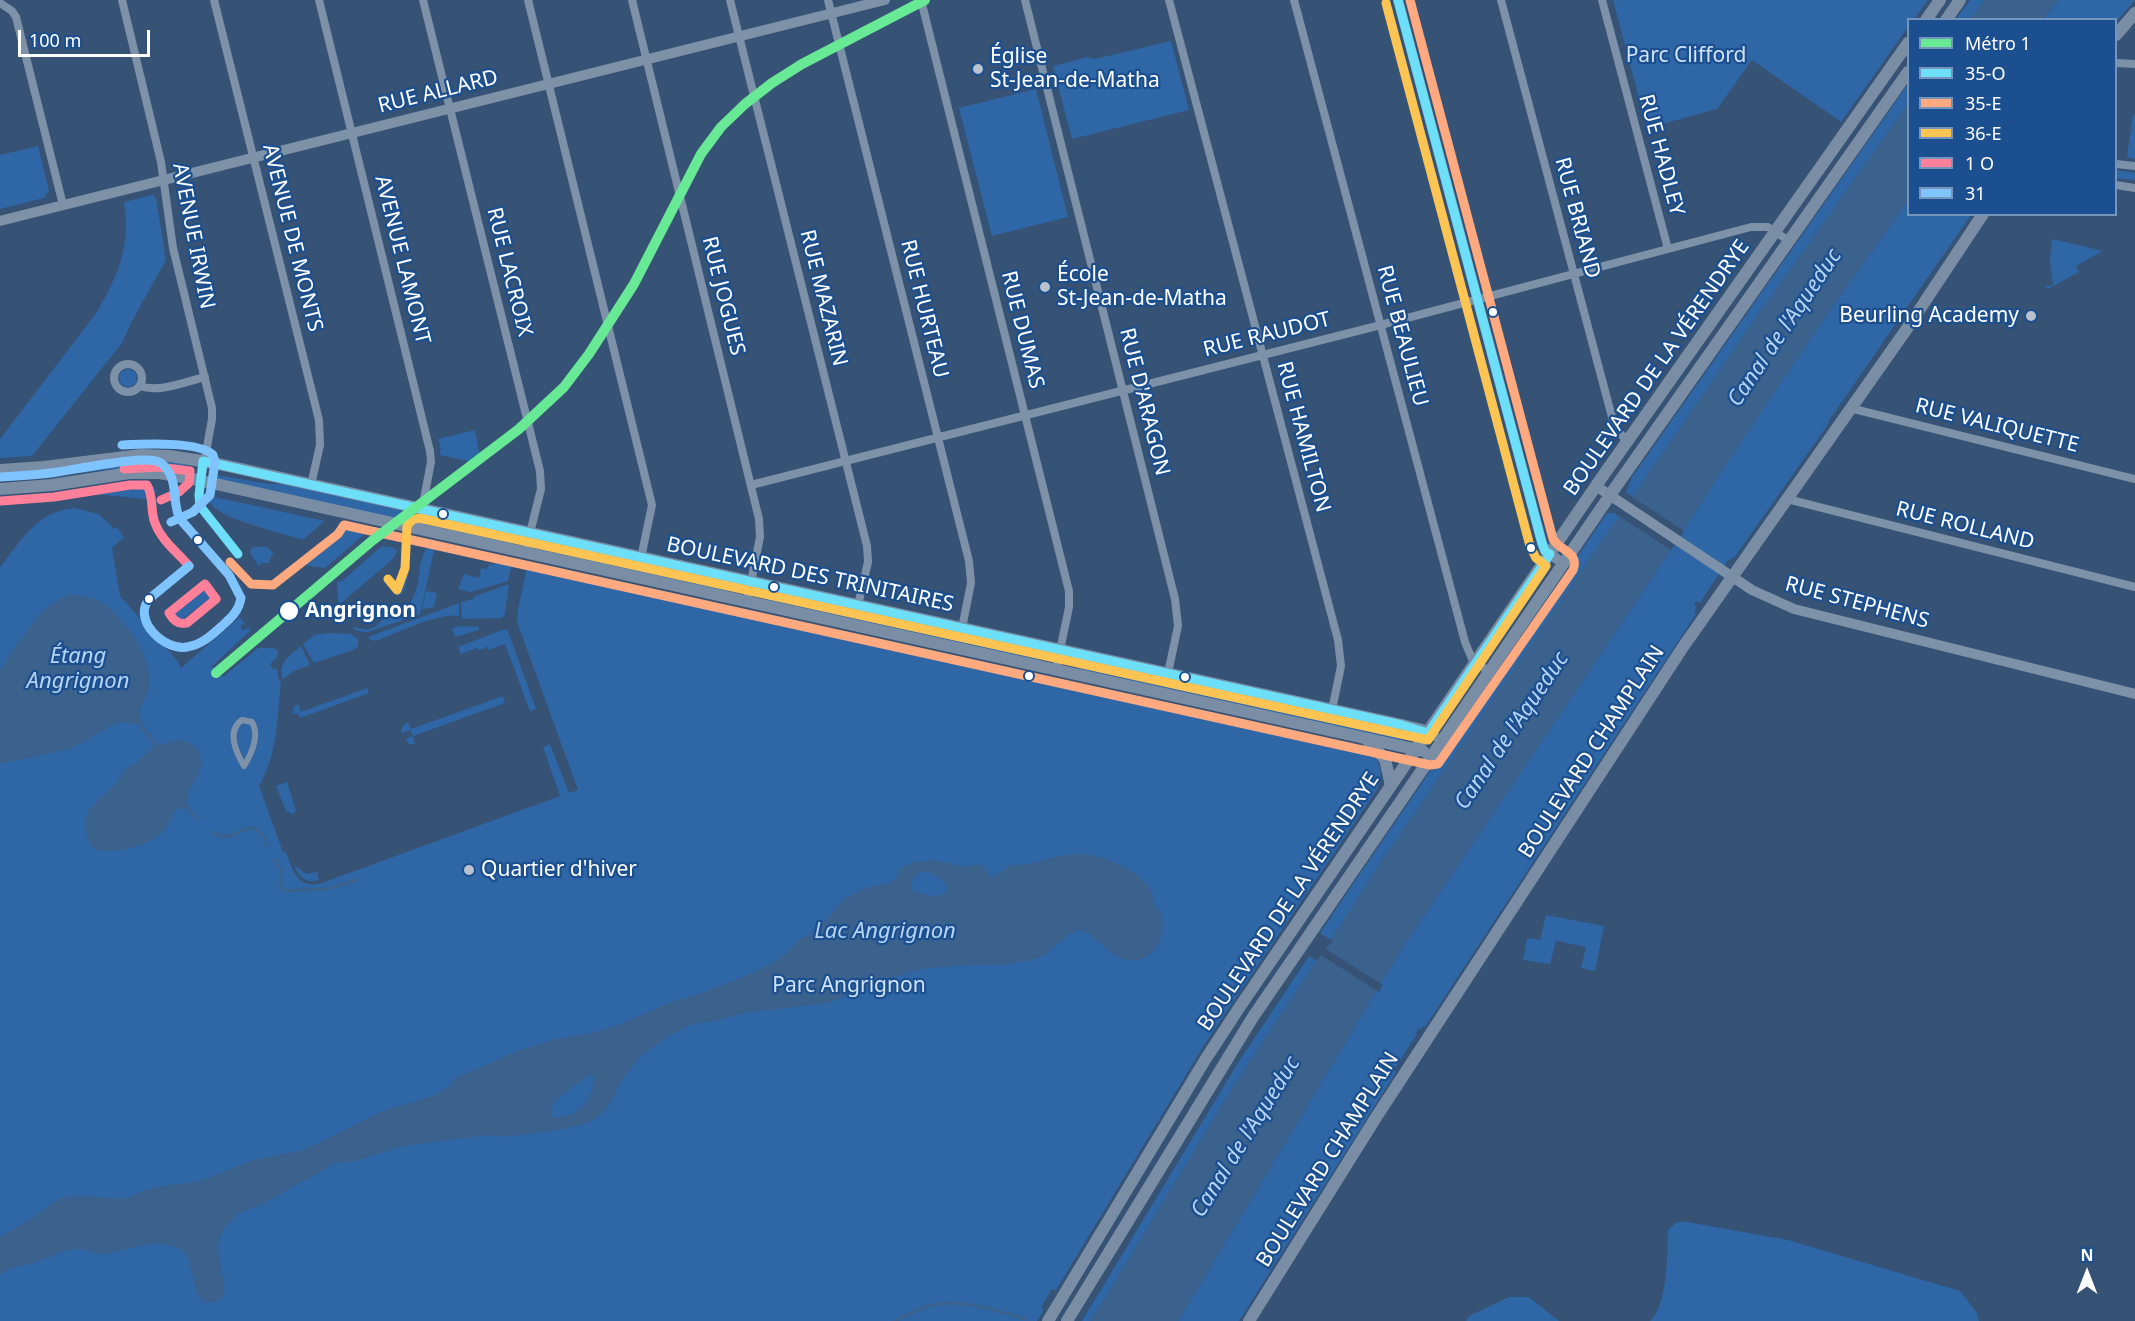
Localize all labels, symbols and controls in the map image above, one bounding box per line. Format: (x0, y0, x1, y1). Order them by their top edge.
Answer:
scale bar (21, 18, 153, 56)
legend (1907, 18, 2117, 216)
text: 100 m (29, 28, 81, 52)
text: Métro 1 (1965, 31, 2031, 55)
park label: Parc Clifford (1626, 43, 1746, 69)
place label: Église St-Jean-de-Matha (990, 44, 1160, 94)
text: 35-O (1965, 61, 2005, 85)
marker: Église St-Jean-de-Matha (971, 62, 985, 76)
street label: RUE ALLARD (375, 65, 501, 119)
text: 35-E (1965, 91, 2001, 115)
street label: RUE HADLEY (1633, 92, 1689, 218)
text: 36-E (1965, 121, 2001, 145)
street label: AVENUE DE MONTS (257, 142, 327, 334)
text: 1 O (1965, 151, 1994, 175)
street label: RUE BRIAND (1549, 155, 1605, 281)
street label: AVENUE IRWIN (167, 161, 219, 311)
street label: AVENUE LAMONT (369, 173, 435, 347)
text: 31 (1965, 181, 1986, 205)
street label: RUE LACROIX (481, 205, 537, 339)
street label: RUE MAZARIN (794, 227, 852, 369)
street label: RUE JOGUES (696, 234, 750, 358)
street label: BOULEVARD DE LA VÉRENDRYE (1559, 235, 1755, 501)
street label: RUE HURTEAU (895, 237, 953, 381)
water label: Canal de l'Aqueduc (1722, 244, 1848, 412)
place label: École St-Jean-de-Matha (1057, 262, 1227, 312)
street label: RUE BEAULIEU (1371, 263, 1433, 409)
street label: RUE DUMAS (995, 269, 1049, 391)
marker: École St-Jean-de-Matha (1038, 280, 1052, 294)
place label: Beurling Academy (1839, 303, 2019, 329)
unlabelled marker (1487, 306, 1499, 318)
street label: RUE RAUDOT (1201, 307, 1333, 363)
marker: Beurling Academy (2024, 309, 2038, 323)
street label: RUE D'ARAGON (1113, 326, 1175, 478)
street label: RUE HAMILTON (1271, 359, 1335, 515)
street label: RUE VALIQUETTE (1913, 393, 2081, 459)
street label: RUE ROLLAND (1893, 497, 2037, 555)
unlabelled marker (437, 508, 449, 520)
street label: BOULEVARD DES TRINITAIRES (664, 532, 956, 618)
unlabelled marker (192, 534, 204, 546)
unlabelled marker (1525, 542, 1537, 554)
street label: RUE STEPHENS (1782, 572, 1932, 634)
unlabelled marker (768, 581, 780, 593)
unlabelled marker (143, 593, 155, 605)
place label: Angrignon (305, 598, 416, 624)
marker: Angrignon (278, 600, 300, 622)
street label: BOULEVARD CHAMPLAIN (1514, 641, 1670, 863)
water label: Étang Angrignon (27, 644, 129, 696)
water label: Canal de l'Aqueduc (1449, 647, 1575, 815)
unlabelled marker (1023, 670, 1035, 682)
unlabelled marker (1179, 671, 1191, 683)
street label: BOULEVARD DE LA VÉRENDRYE (1193, 768, 1385, 1036)
place label: Quartier d'hiver (481, 857, 637, 883)
marker: Quartier d'hiver (462, 863, 476, 877)
water label: Lac Angrignon (814, 919, 956, 945)
park label: Parc Angrignon (772, 973, 926, 999)
street label: BOULEVARD CHAMPLAIN (1251, 1048, 1405, 1272)
water label: Canal de l'Aqueduc (1186, 1052, 1306, 1222)
north arrow (2057, 1243, 2117, 1303)
text: N (2080, 1244, 2094, 1266)

